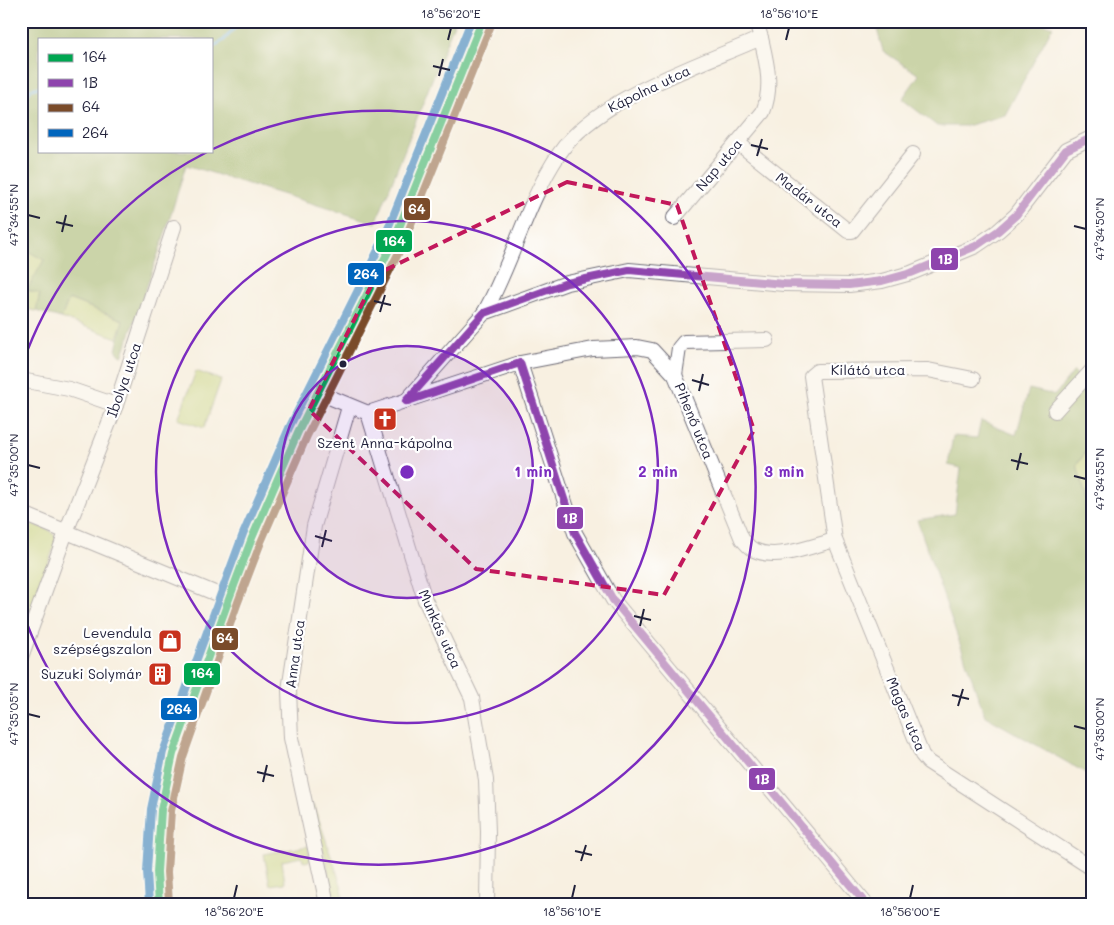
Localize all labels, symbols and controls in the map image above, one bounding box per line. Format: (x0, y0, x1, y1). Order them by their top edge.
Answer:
text: 18°56'20"E (421, 5, 481, 21)
text: 18°56'10"E (760, 5, 818, 21)
legend (38, 38, 212, 152)
text: 164 (82, 46, 107, 66)
street label: Kápolna utca (604, 60, 693, 117)
text: 1B (82, 72, 98, 92)
text: 64 (82, 96, 100, 116)
text: 264 (82, 122, 108, 142)
street label: Nap utca (691, 134, 746, 195)
street label: Madár utca (772, 168, 847, 232)
text: 47°34'55"N (5, 184, 21, 246)
line badge: 64 (403, 197, 431, 221)
text: 47°34'50"N (1091, 198, 1107, 260)
text: 64 (408, 199, 426, 218)
line badge: 164 (375, 229, 413, 253)
text: 164 (382, 231, 406, 250)
line badge: 1B (930, 247, 959, 271)
text: 1B (937, 249, 953, 268)
line badge: 264 (347, 262, 385, 286)
text: 264 (353, 264, 379, 283)
street label: Ibolya utca (102, 340, 145, 420)
unlabelled marker (338, 359, 348, 369)
street label: Kilátó utca (831, 360, 905, 379)
street label: Pihenő utca (671, 380, 718, 462)
church icon: Szent Anna-kápolna (372, 406, 398, 432)
place label: Szent Anna-kápolna (317, 433, 453, 452)
text: 47°35'00"N (5, 434, 21, 496)
text: 47°34'55"N (1091, 448, 1107, 510)
text: 1 min (514, 461, 552, 481)
text: 2 min (638, 461, 678, 481)
text: 3 min (764, 461, 804, 481)
centre of rings (398, 463, 416, 481)
line badge: 1B (556, 506, 584, 530)
text: 1B (562, 508, 578, 527)
street label: Munkás utca (415, 586, 466, 671)
street label: Anna utca (280, 618, 309, 690)
place label: Levendula szépségszalon (53, 623, 152, 658)
line badge: 64 (211, 627, 239, 651)
shop icon: Levendula szépségszalon (157, 628, 183, 654)
text: 64 (216, 628, 234, 647)
building icon: Suzuki Solymár (147, 661, 173, 687)
line badge: 164 (183, 662, 221, 686)
text: 164 (190, 663, 214, 682)
place label: Suzuki Solymár (41, 664, 142, 683)
street label: Magas utca (882, 674, 931, 754)
text: 47°35'05"N (5, 683, 21, 745)
line badge: 264 (160, 697, 198, 721)
text: 47°35'00"N (1091, 698, 1107, 760)
text: 264 (166, 699, 192, 718)
line badge: 1B (748, 767, 776, 791)
text: 1B (754, 769, 770, 788)
text: 18°56'20"E (204, 903, 264, 919)
text: 18°56'10"E (543, 903, 601, 919)
text: 18°56'00"E (880, 903, 940, 919)

